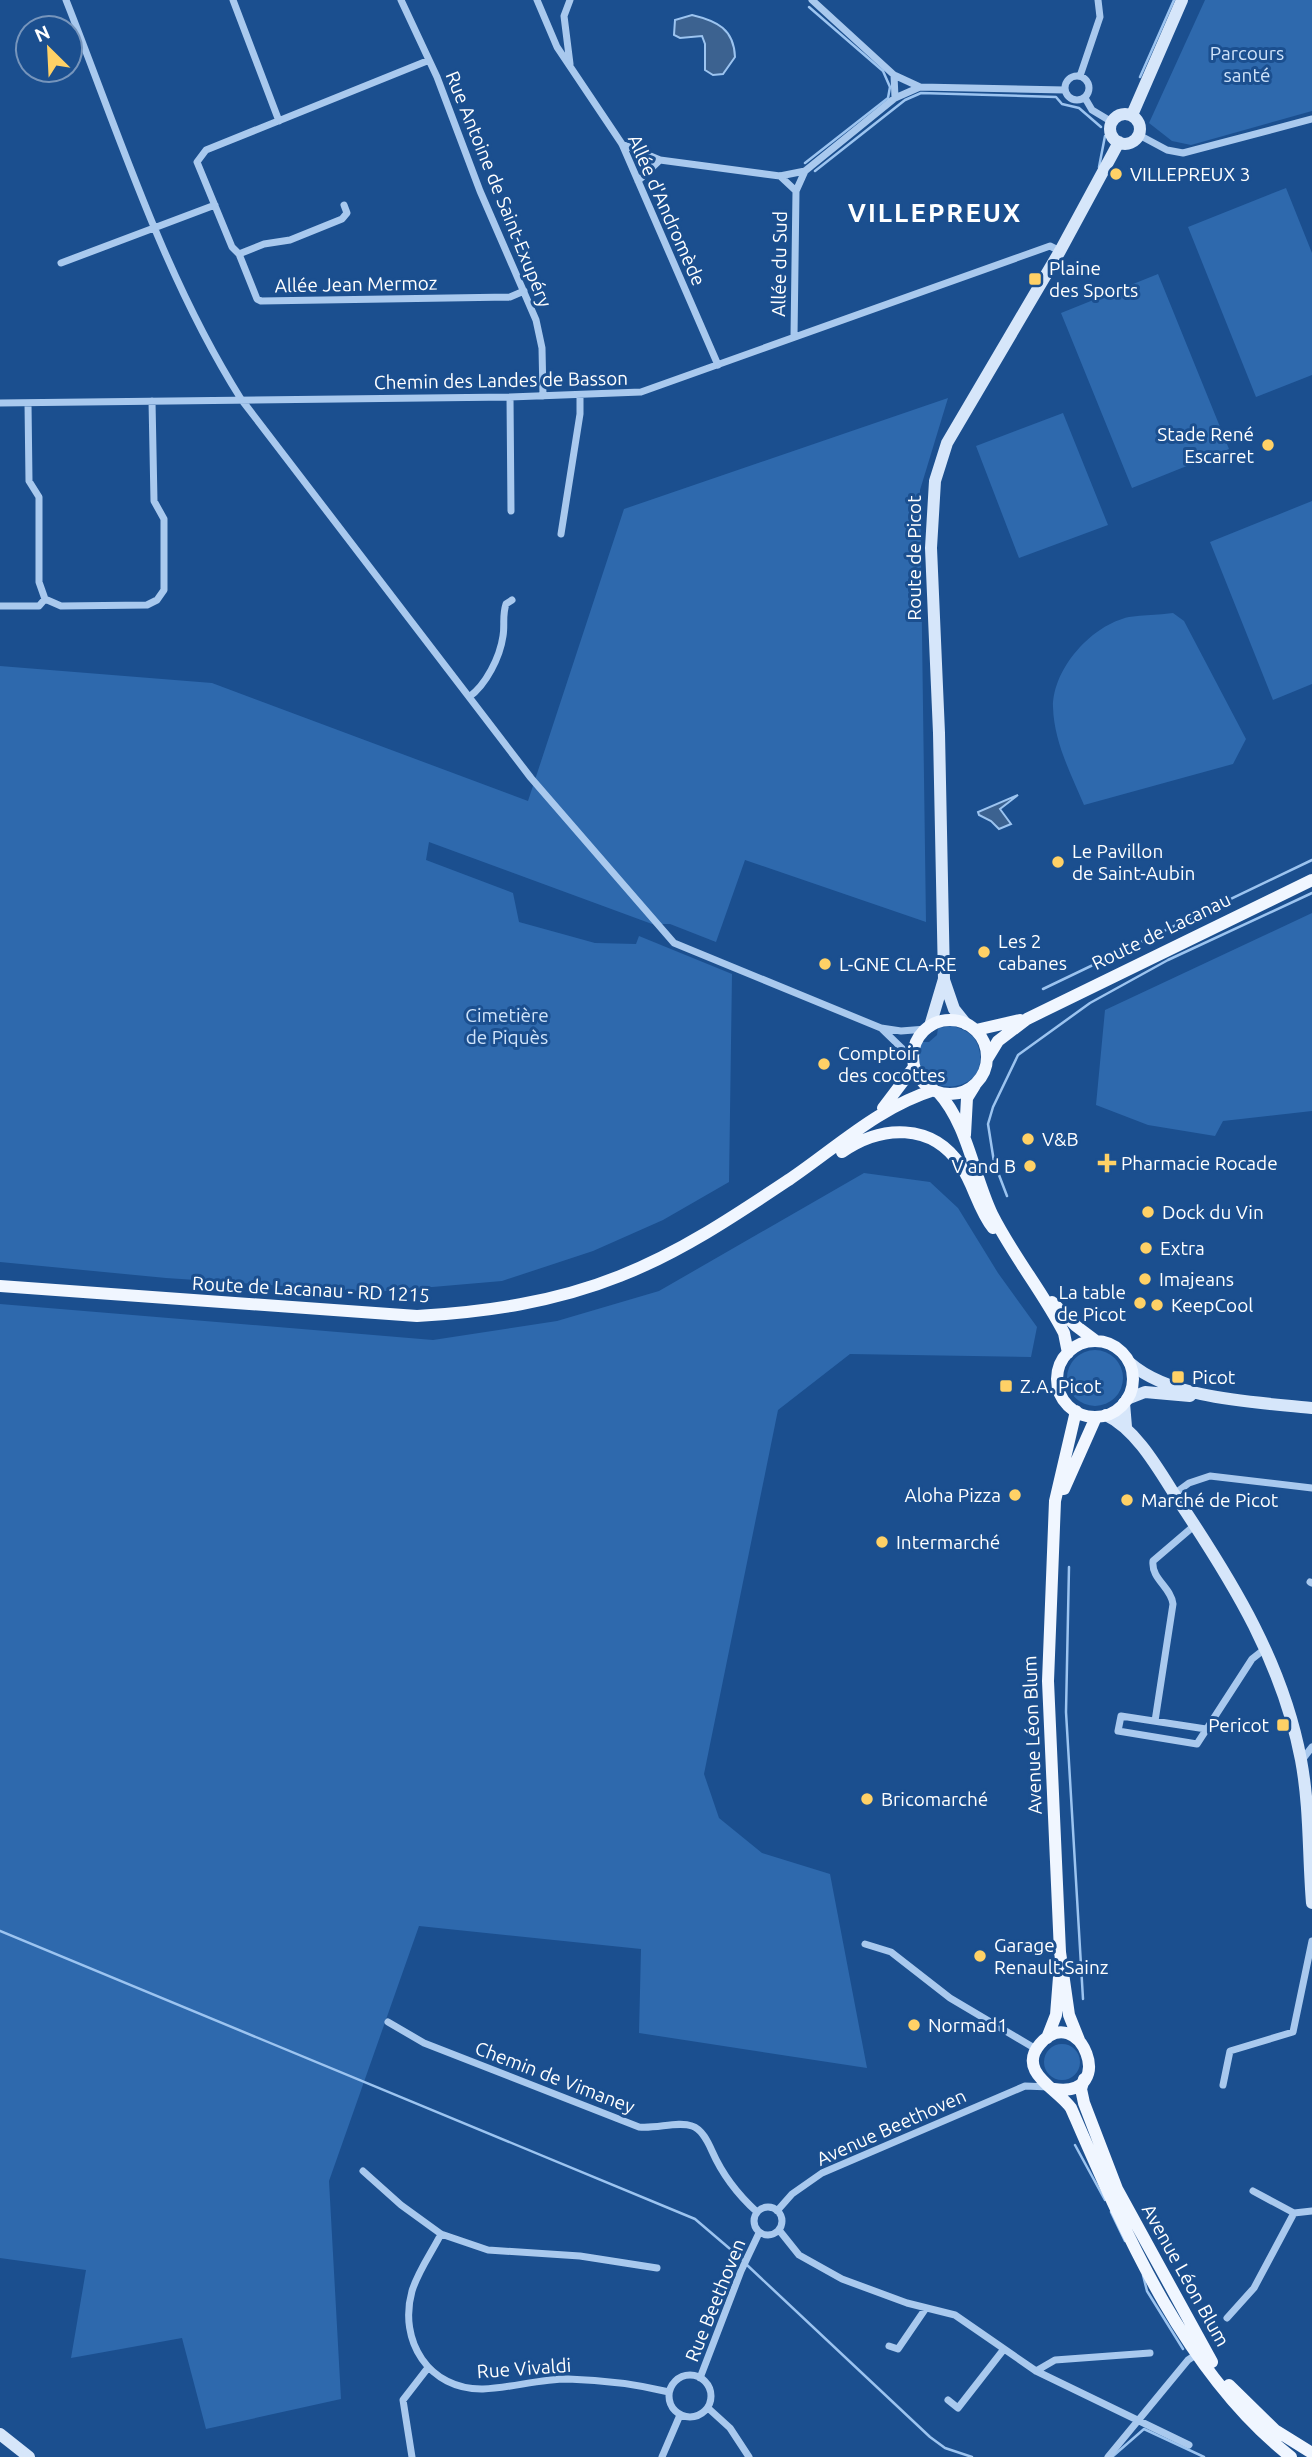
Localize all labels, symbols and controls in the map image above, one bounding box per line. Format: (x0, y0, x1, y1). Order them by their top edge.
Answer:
north arrow (14, 14, 84, 84)
text: N (31, 21, 53, 46)
park label: Parcours santé (1210, 42, 1284, 86)
street label: Rue Antoine de Saint-Exupéry (441, 68, 557, 310)
street label: Allée d'Andromède (624, 131, 710, 289)
place label: VILLEPREUX 3 (1130, 163, 1250, 185)
marker: VILLEPREUX 3 (1108, 166, 1124, 182)
district label: VILLEPREUX (848, 198, 1022, 227)
street label: Allée du Sud (767, 211, 791, 317)
place label: Plaine des Sports (1049, 257, 1138, 301)
marker: Plaine des Sports (1027, 271, 1043, 287)
street label: Allée Jean Mermoz (274, 272, 438, 296)
street label: Chemin des Landes de Basson (374, 367, 628, 393)
place label: Stade René Escarret (1157, 423, 1255, 467)
marker: Stade René Escarret (1260, 437, 1276, 453)
street label: Route de Picot (903, 495, 925, 621)
place label: Le Pavillon de Saint-Aubin (1072, 840, 1195, 884)
marker: Le Pavillon de Saint-Aubin (1050, 854, 1066, 870)
street label: Route de Lacanau (1088, 888, 1234, 974)
place label: Les 2 cabanes (998, 930, 1067, 974)
marker: Les 2 cabanes (976, 944, 992, 960)
place label: L-GNE CLA-RE (839, 953, 957, 975)
marker: L-GNE CLA-RE (817, 956, 833, 972)
park label: Cimetière de Piquès (465, 1004, 549, 1048)
place label: Comptoir des cocottes (838, 1042, 946, 1086)
marker: Comptoir des cocottes (816, 1056, 832, 1072)
place label: V&B (1042, 1128, 1079, 1150)
marker: V&B (1020, 1131, 1036, 1147)
place label: Pharmacie Rocade (1121, 1152, 1278, 1174)
place label: V and B (951, 1155, 1016, 1177)
marker: Pharmacie Rocade (1099, 1155, 1115, 1171)
marker: V and B (1022, 1158, 1038, 1174)
place label: Dock du Vin (1162, 1201, 1264, 1223)
marker: Dock du Vin (1140, 1204, 1156, 1220)
place label: Extra (1160, 1237, 1205, 1259)
marker: Extra (1138, 1240, 1154, 1256)
place label: Imajeans (1159, 1268, 1234, 1290)
marker: Imajeans (1137, 1271, 1153, 1287)
street label: Route de Lacanau - RD 1215 (192, 1272, 430, 1306)
place label: La table de Picot (1057, 1281, 1127, 1325)
place label: KeepCool (1171, 1294, 1253, 1316)
marker: La table de Picot (1132, 1295, 1148, 1311)
marker: KeepCool (1149, 1297, 1165, 1313)
place label: Picot (1192, 1366, 1236, 1388)
marker: Picot (1170, 1369, 1186, 1385)
place label: Z.A. Picot (1020, 1375, 1102, 1397)
marker: Z.A. Picot (998, 1378, 1014, 1394)
place label: Aloha Pizza (904, 1484, 1001, 1506)
marker: Aloha Pizza (1007, 1487, 1023, 1503)
place label: Marché de Picot (1141, 1489, 1279, 1511)
marker: Marché de Picot (1119, 1492, 1135, 1508)
place label: Intermarché (896, 1531, 1000, 1553)
marker: Intermarché (874, 1534, 890, 1550)
street label: Avenue Léon Blum (1018, 1655, 1046, 1815)
place label: Pericot (1208, 1714, 1270, 1736)
marker: Pericot (1275, 1717, 1291, 1733)
place label: Bricomarché (881, 1788, 988, 1810)
marker: Bricomarché (859, 1791, 875, 1807)
place label: Garage Renault Sainz (994, 1934, 1109, 1978)
marker: Garage Renault Sainz (972, 1948, 988, 1964)
place label: Normad1 (928, 2014, 1008, 2036)
marker: Normad1 (906, 2017, 922, 2033)
street label: Chemin de Vimaney (472, 2036, 638, 2118)
street label: Avenue Beethoven (813, 2084, 969, 2170)
street label: Avenue Léon Blum (1138, 2200, 1234, 2350)
street label: Rue Beethoven (680, 2235, 750, 2365)
street label: Rue Vivaldi (476, 2354, 572, 2382)

